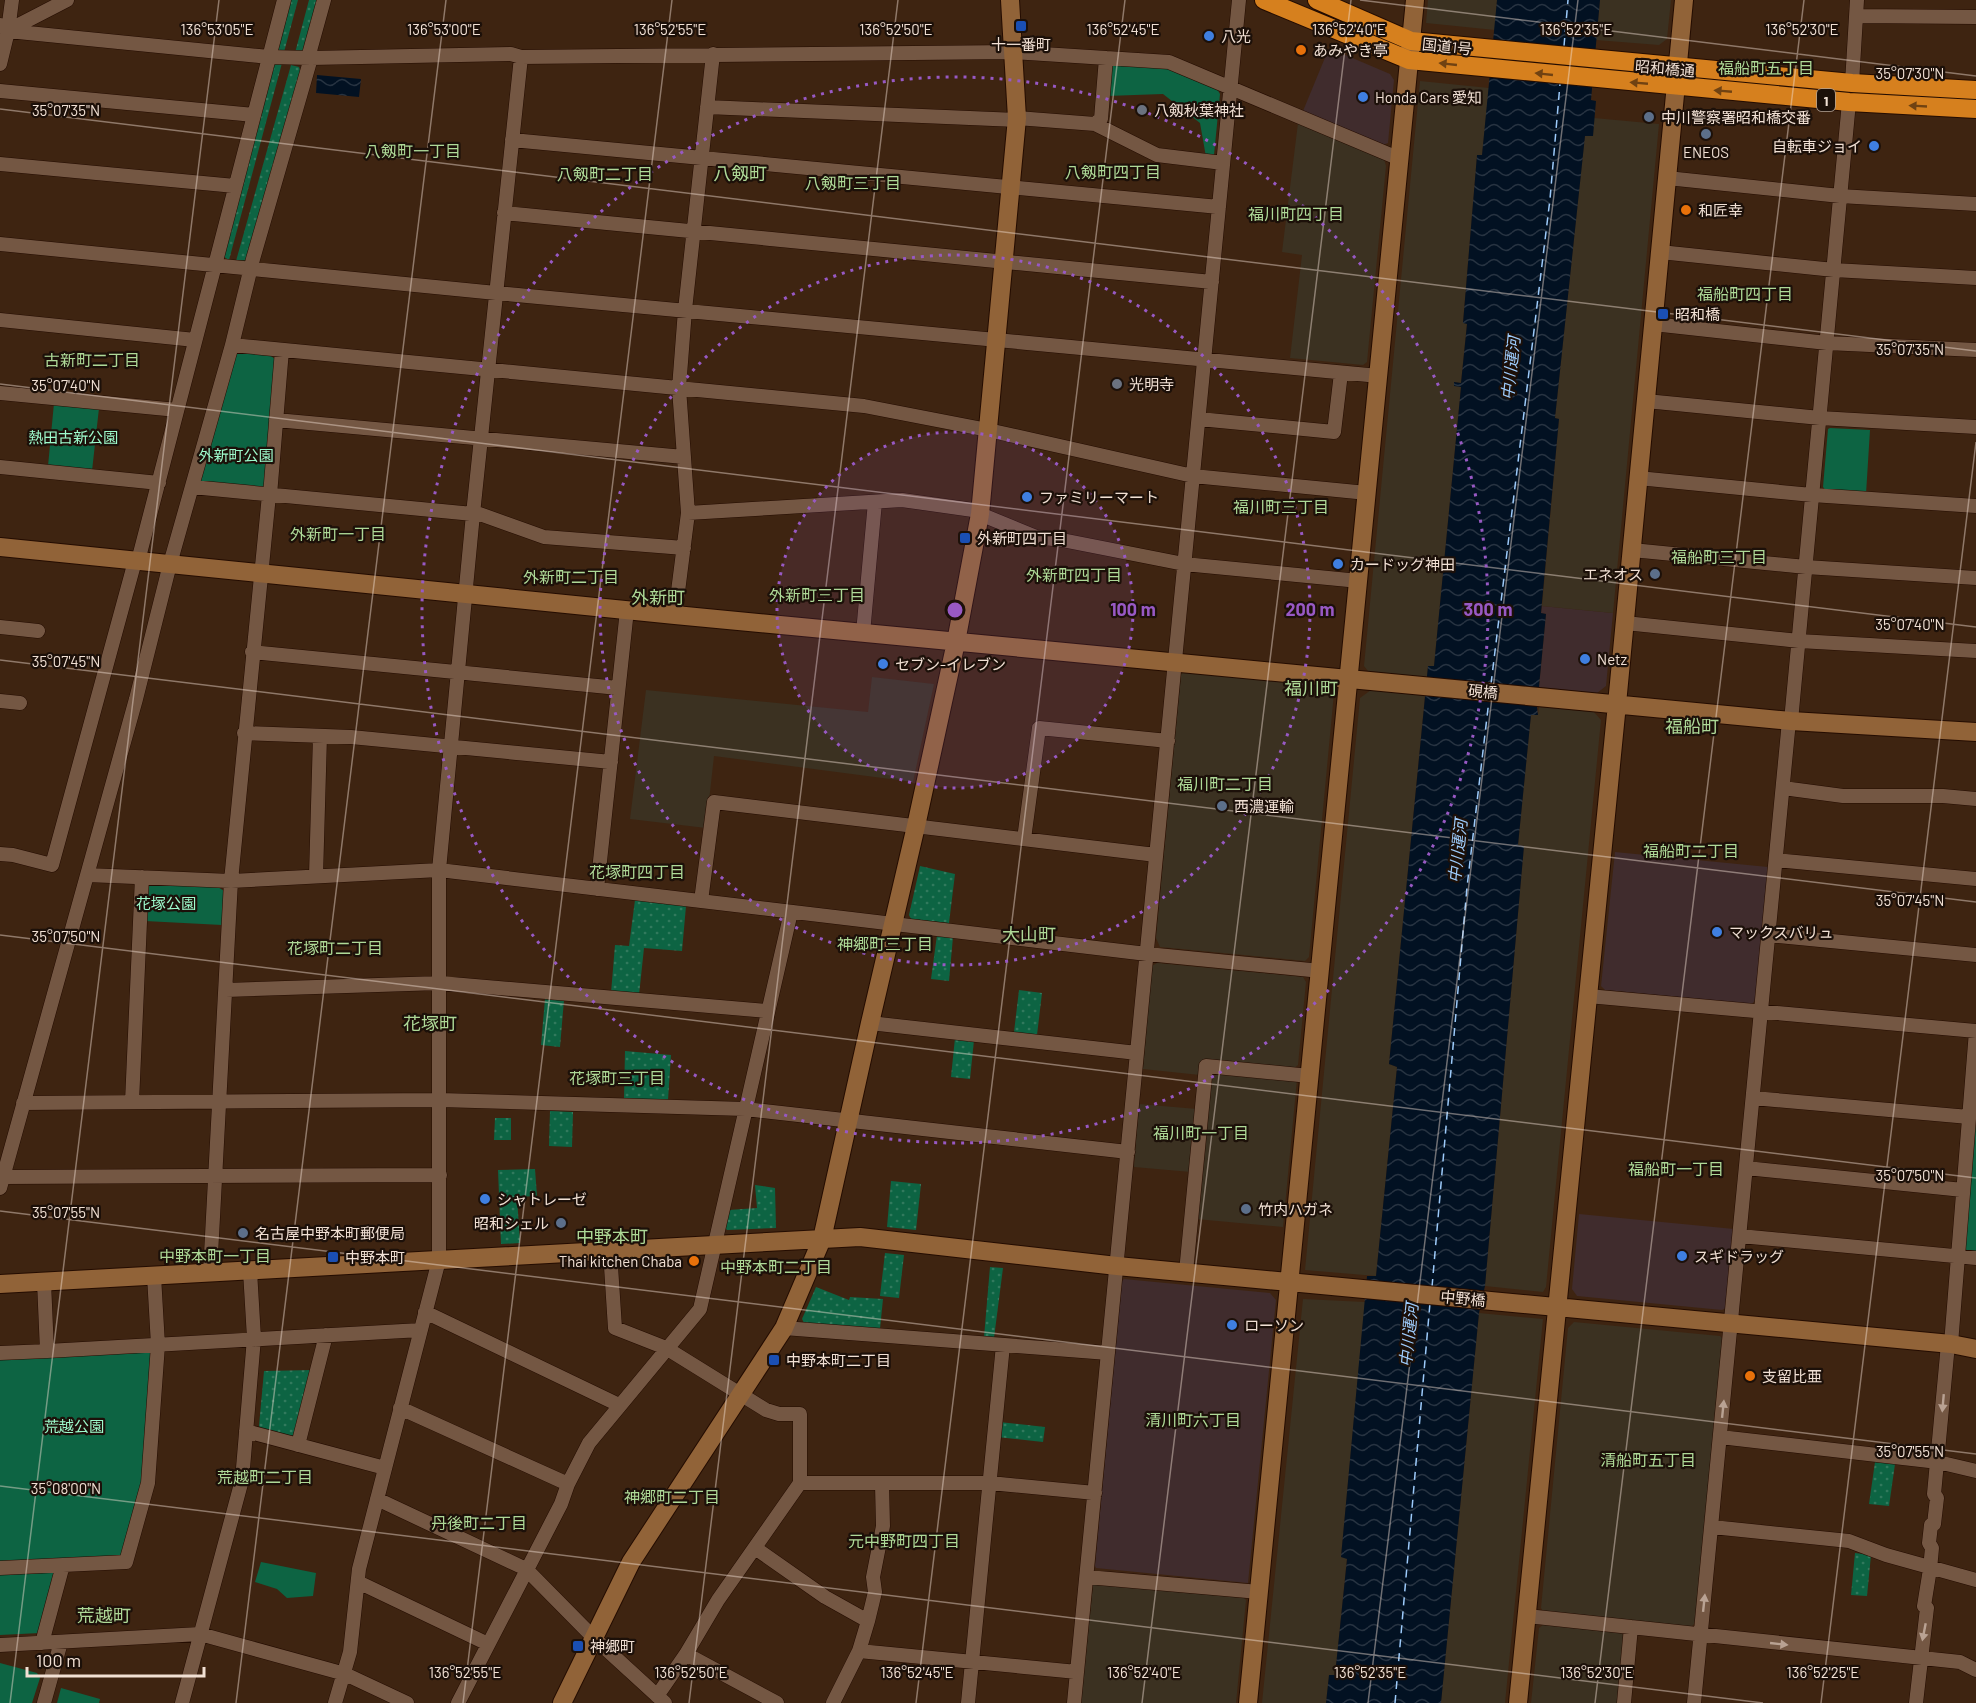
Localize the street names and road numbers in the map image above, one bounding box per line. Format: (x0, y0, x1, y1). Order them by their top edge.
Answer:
street label: 国道1号 (1421, 34, 1473, 58)
street label: 昭和橋通 (1634, 56, 1696, 80)
road number: 1 (1817, 89, 1835, 111)
street label: 硯橋 (1467, 680, 1499, 702)
street label: 中野橋 (1440, 1287, 1486, 1309)

